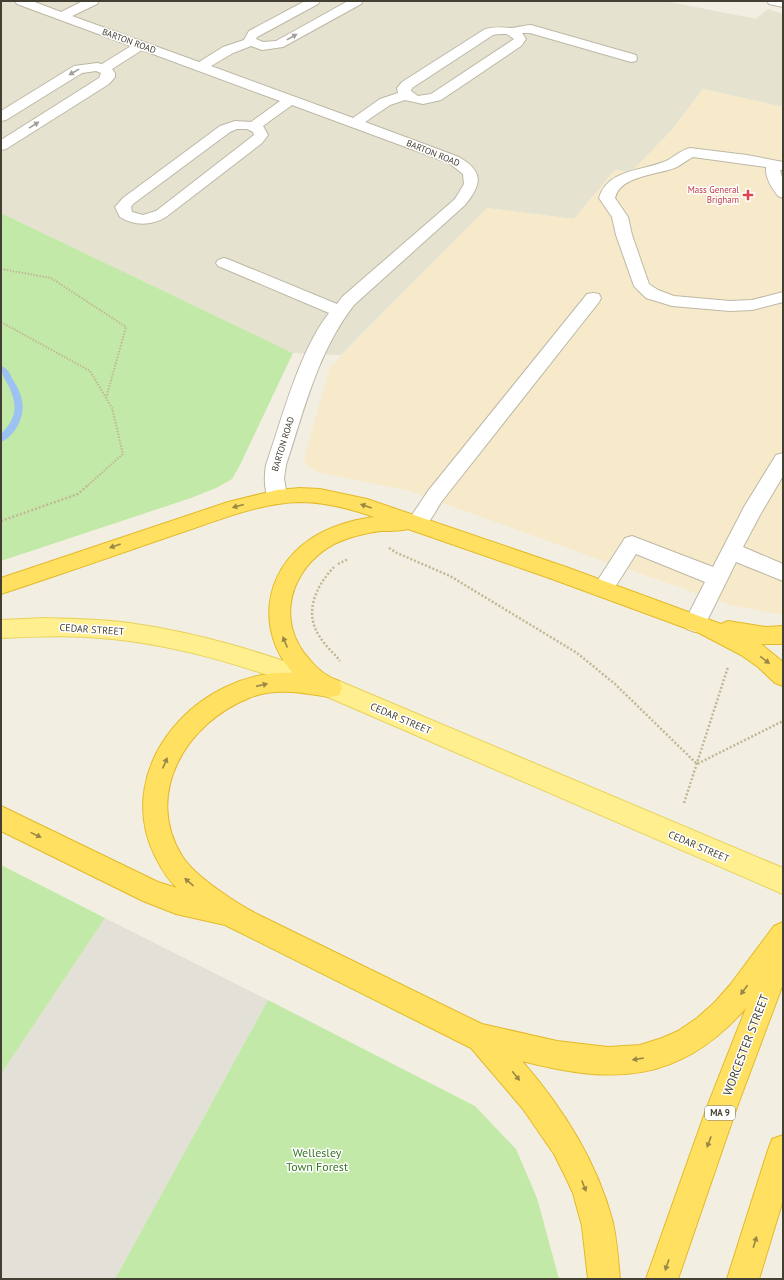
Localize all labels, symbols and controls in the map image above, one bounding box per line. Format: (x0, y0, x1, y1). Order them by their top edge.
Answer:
street label: BARTON ROAD (101, 26, 158, 55)
one-way arrow (286, 34, 298, 41)
one-way arrow (68, 69, 80, 76)
one-way arrow (29, 121, 39, 129)
street label: BARTON ROAD (405, 137, 462, 168)
place label: Mass General Brigham (688, 184, 739, 205)
marker: Mass General Brigham (742, 189, 754, 201)
street label: BARTON ROAD (269, 415, 296, 473)
one-way arrow (232, 503, 244, 509)
one-way arrow (360, 503, 372, 509)
one-way arrow (108, 544, 120, 550)
street label: CEDAR STREET (59, 621, 125, 638)
one-way arrow (281, 636, 287, 648)
one-way arrow (760, 655, 771, 664)
one-way arrow (256, 681, 268, 687)
street label: CEDAR STREET (368, 700, 434, 737)
one-way arrow (162, 756, 168, 768)
street label: CEDAR STREET (666, 828, 732, 865)
one-way arrow (30, 832, 42, 838)
one-way arrow (183, 877, 194, 886)
one-way arrow (740, 984, 748, 995)
street label: WORCESTER STREET (719, 992, 772, 1098)
one-way arrow (632, 1056, 644, 1062)
one-way arrow (511, 1071, 520, 1082)
road number: MA 9 (705, 1106, 735, 1120)
one-way arrow (706, 1136, 712, 1148)
park label: Wellesley Town Forest (286, 1145, 348, 1174)
one-way arrow (582, 1180, 588, 1192)
one-way arrow (752, 1235, 758, 1247)
one-way arrow (664, 1259, 670, 1271)

